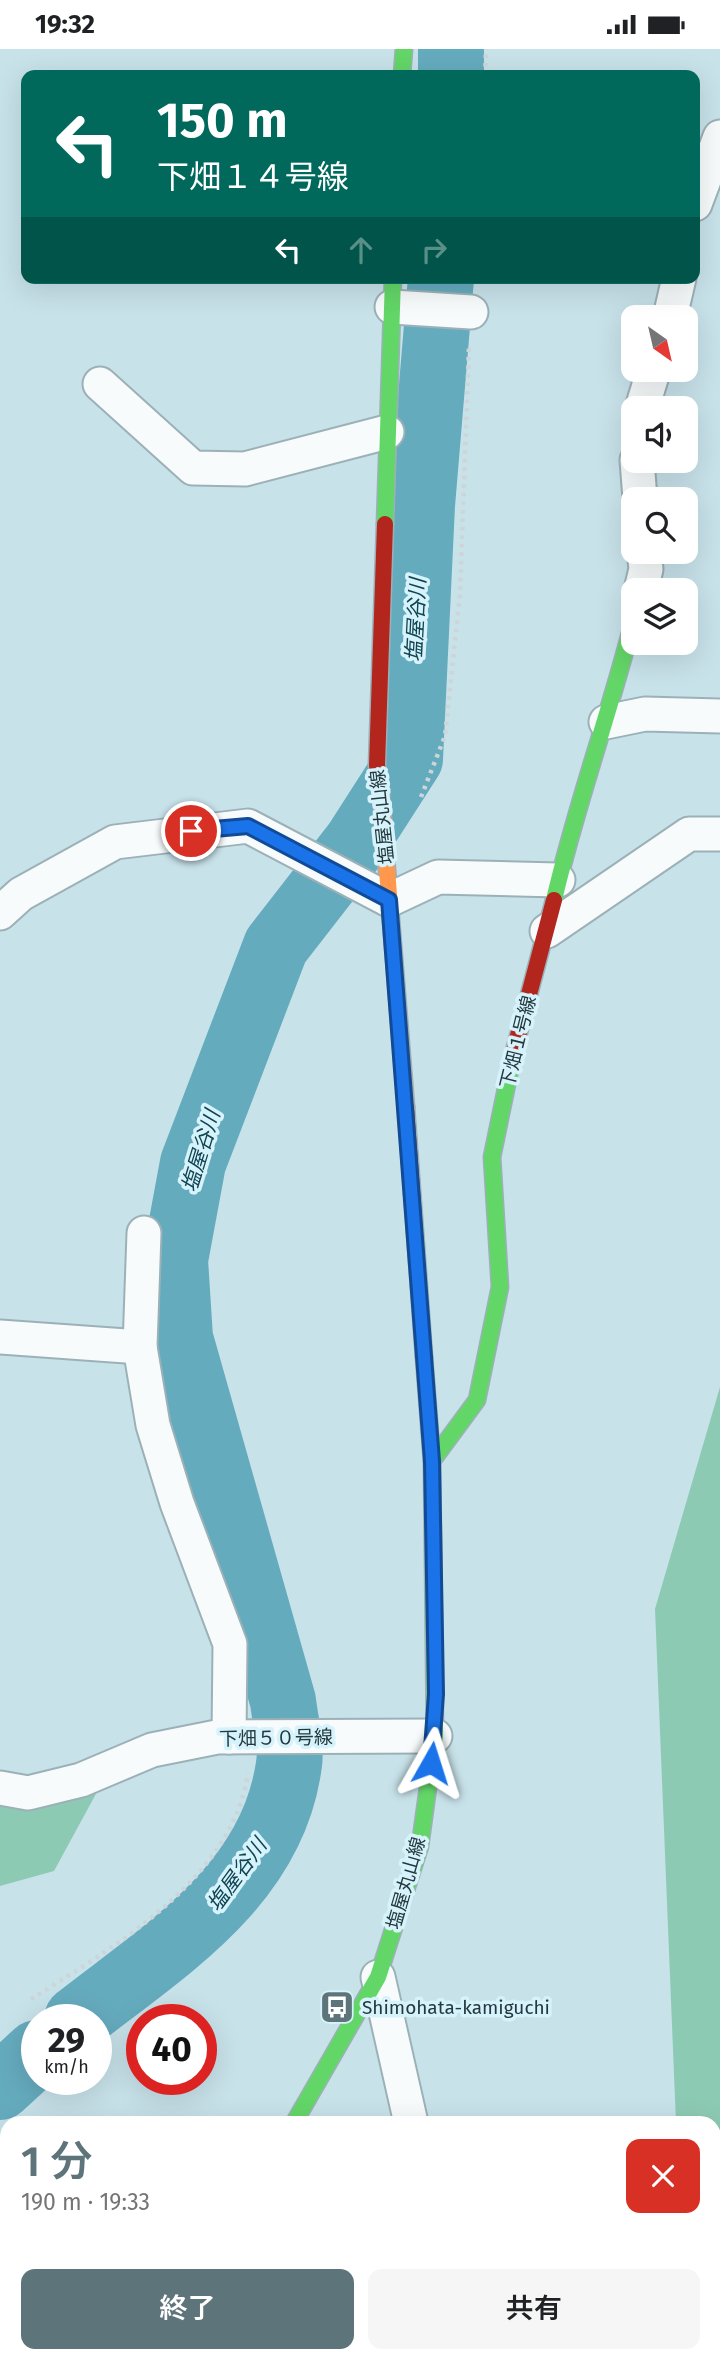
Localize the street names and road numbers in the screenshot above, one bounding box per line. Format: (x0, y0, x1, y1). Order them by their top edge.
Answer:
street label: 塩屋丸山線 (366, 769, 398, 865)
street label: 下畑１号線 (495, 993, 541, 1091)
street label: 下畑５０号線 (219, 1726, 333, 1750)
street label: 塩屋丸山線 (382, 1834, 430, 1932)

